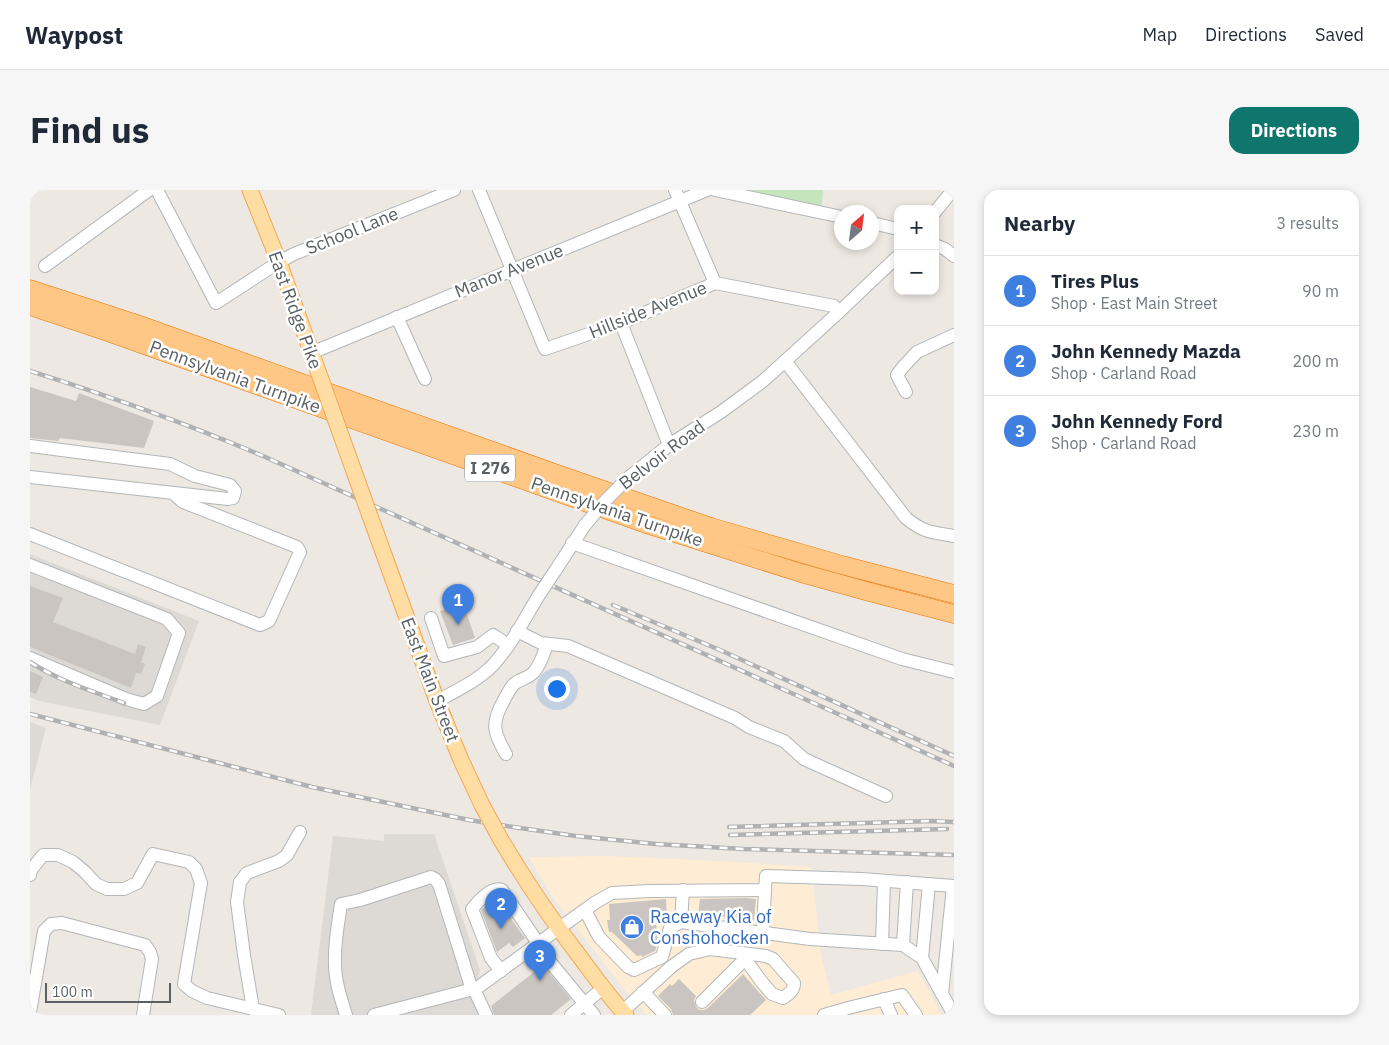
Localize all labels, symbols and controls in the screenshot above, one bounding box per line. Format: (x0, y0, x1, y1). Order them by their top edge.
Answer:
text: Waypost (25, 19, 123, 51)
text: Map (1142, 23, 1177, 46)
text: Directions (1205, 23, 1287, 46)
text: Saved (1315, 23, 1364, 46)
text: Find us (30, 107, 149, 153)
button: Directions (1229, 107, 1359, 154)
street label: School Lane (302, 202, 402, 260)
north arrow (834, 205, 879, 250)
map controls (894, 205, 939, 295)
button: + (894, 205, 939, 250)
text: Nearby (1004, 209, 1075, 237)
text: 3 results (1276, 213, 1339, 233)
street label: Manor Avenue (451, 238, 567, 303)
street label: East Ridge Pike (263, 248, 327, 372)
button: − (894, 250, 939, 295)
text: Tires Plus (1051, 269, 1139, 293)
street label: Hillside Avenue (586, 275, 710, 344)
text: 1 (1015, 281, 1025, 301)
text: 90 m (1302, 281, 1339, 301)
text: Shop · East Main Street (1051, 293, 1218, 313)
street label: Pennsylvania Turnpike (146, 335, 324, 418)
text: John Kennedy Mazda (1051, 339, 1241, 363)
text: 2 (1015, 351, 1025, 371)
text: 200 m (1292, 351, 1339, 371)
text: Shop · Carland Road (1051, 363, 1197, 383)
text: John Kennedy Ford (1051, 409, 1223, 433)
street label: Belvoir Road (614, 415, 709, 494)
text: 3 (1015, 421, 1025, 441)
text: 230 m (1292, 421, 1339, 441)
text: Shop · Carland Road (1051, 433, 1197, 453)
road number: I 276 (465, 454, 515, 482)
street label: Pennsylvania Turnpike (528, 471, 706, 552)
pin: 1 (442, 584, 474, 625)
street label: East Main Street (396, 614, 465, 746)
your location (544, 676, 570, 702)
pin: 2 (485, 888, 517, 929)
place label: Raceway Kia of Conshohocken (650, 905, 772, 949)
shop icon: Raceway Kia of Conshohocken (619, 914, 645, 940)
pin: 3 (524, 940, 556, 981)
scale bar (45, 980, 171, 1003)
text: 100 m (52, 983, 93, 1001)

